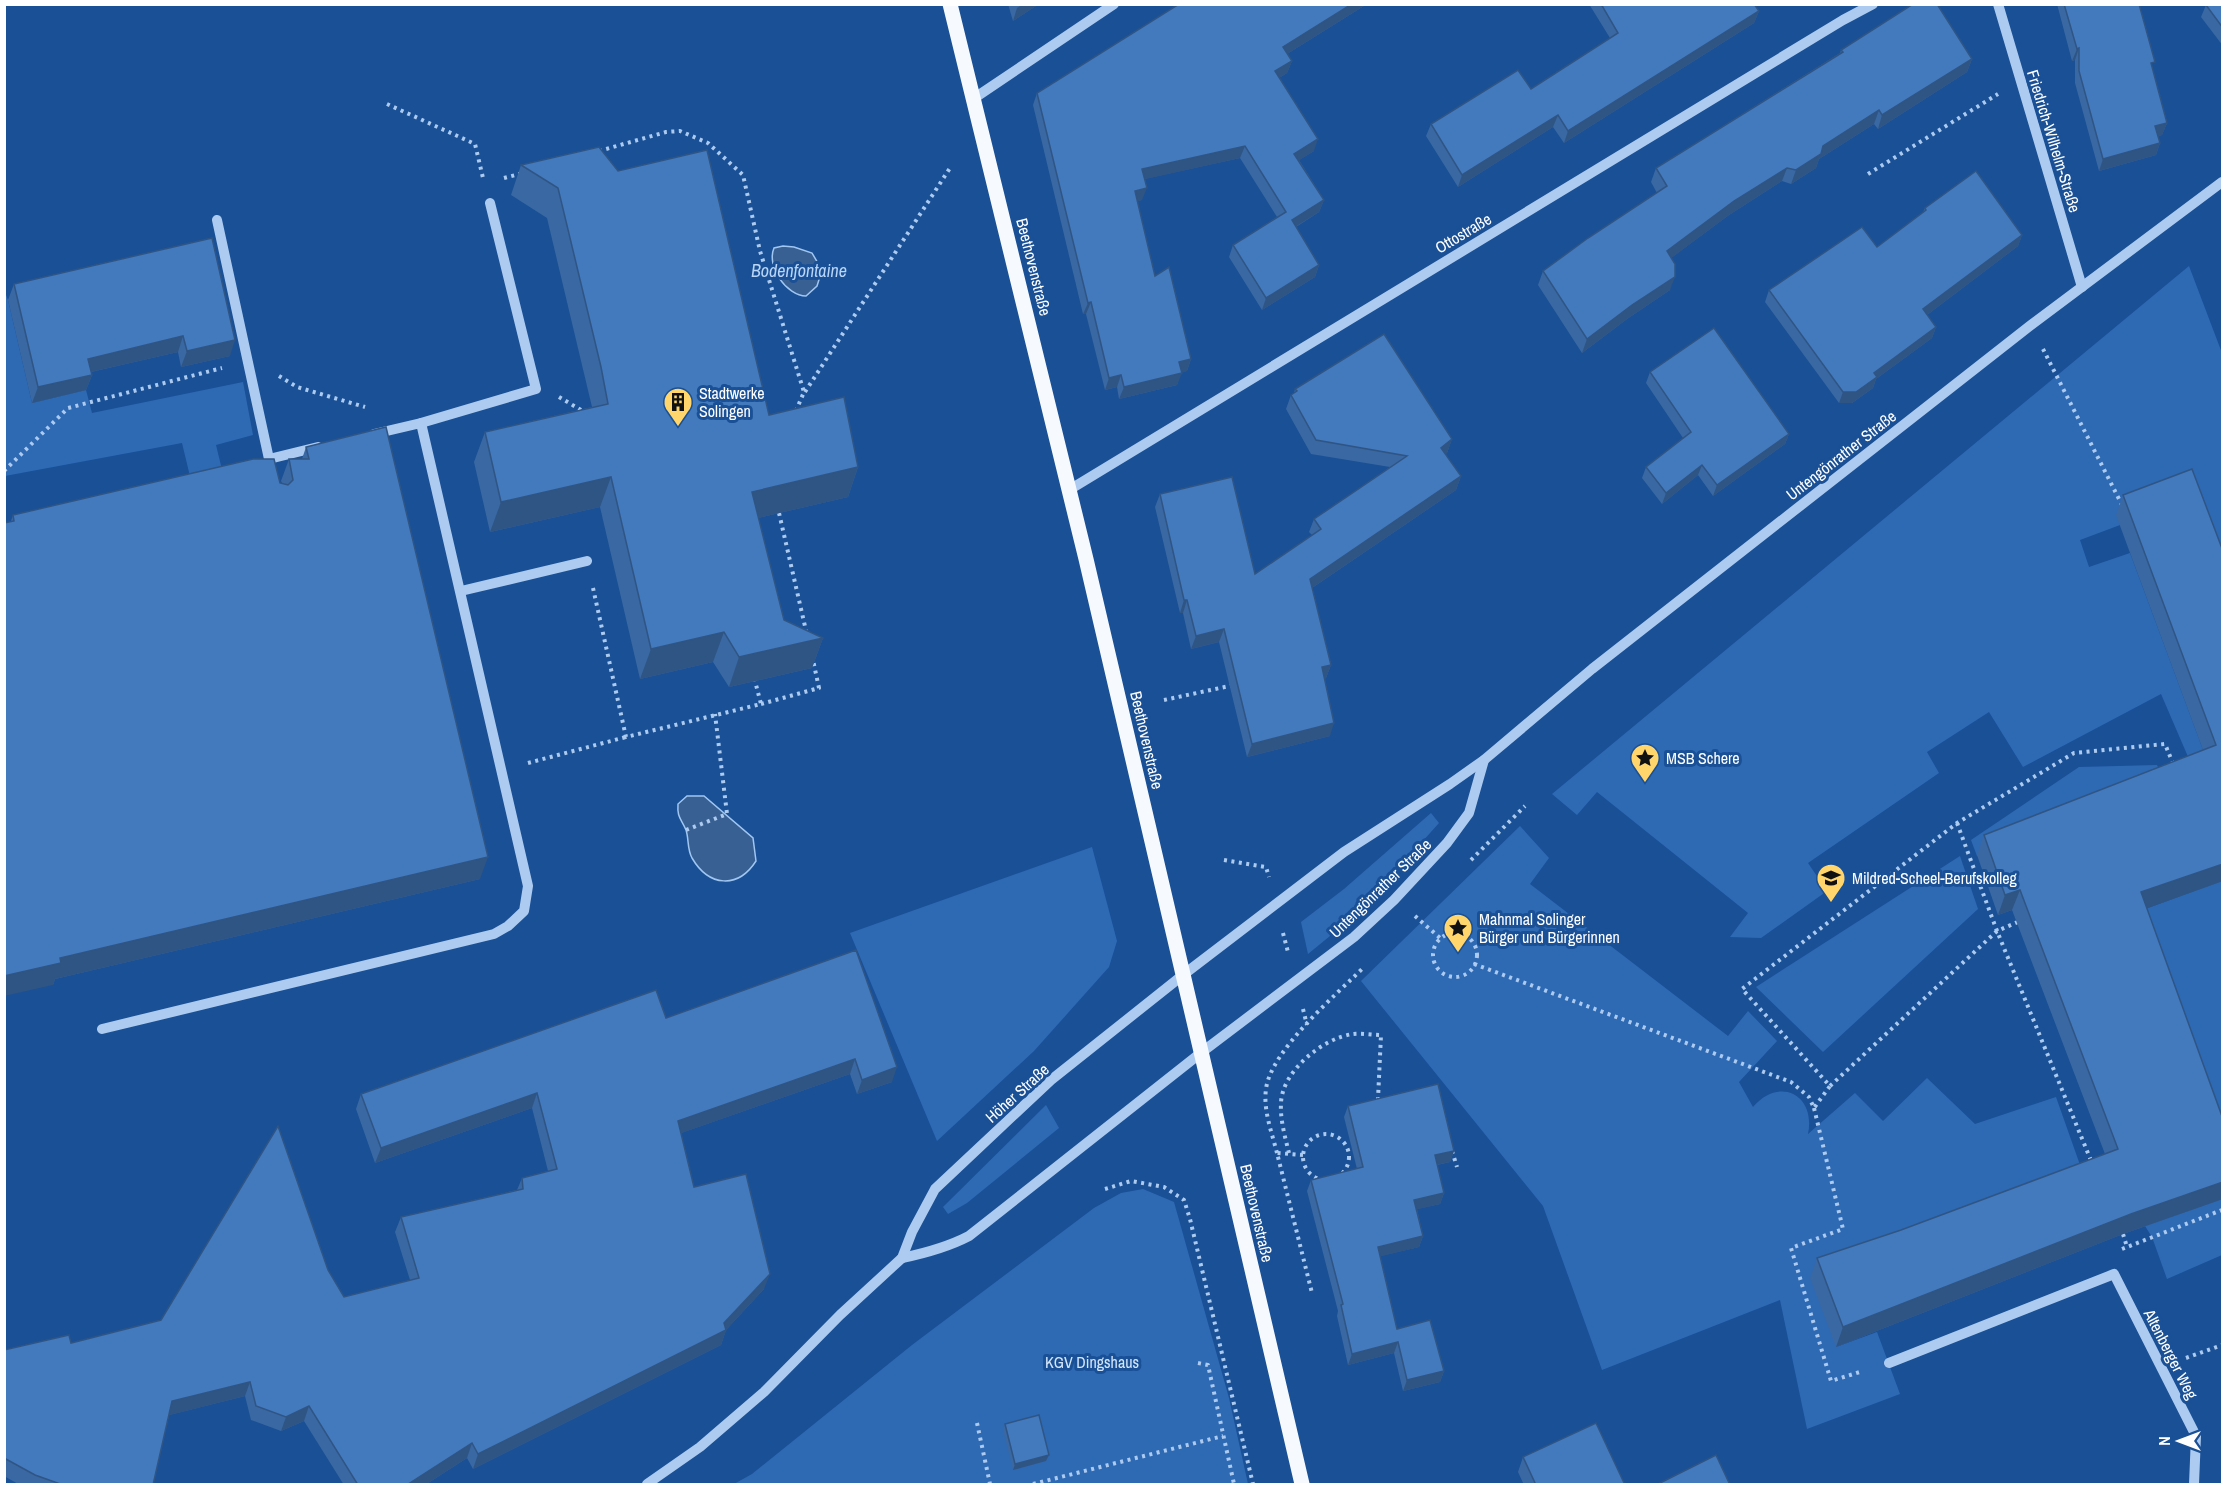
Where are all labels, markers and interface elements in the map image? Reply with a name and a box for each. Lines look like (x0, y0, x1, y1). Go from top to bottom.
street label: Friedrich-Wilhelm-Straße (2022, 67, 2086, 215)
street label: Ottostraße (1431, 208, 1495, 258)
street label: Beethovenstraße (1011, 216, 1057, 318)
water label: Bodenfontaine (751, 258, 847, 283)
place label: Stadtwerke Solingen (699, 382, 765, 422)
building icon: Stadtwerke Solingen (662, 386, 694, 428)
street label: Untengönrather Straße (1781, 405, 1901, 505)
street label: Beethovenstraße (1125, 689, 1169, 791)
place icon: MSB Schere (1629, 742, 1661, 784)
place label: MSB Schere (1666, 747, 1740, 769)
street label: Untengönrather Straße (1324, 833, 1436, 943)
school or university icon: Mildred-Scheel-Berufskolleg (1815, 862, 1847, 904)
place label: Mildred-Scheel-Berufskolleg (1852, 867, 2017, 889)
place label: Mahnmal Solinger Bürger und Bürgerinnen (1479, 908, 1620, 948)
place icon: Mahnmal Solinger Bürger und Bürgerinnen (1442, 912, 1474, 954)
street label: Höher Straße (980, 1058, 1054, 1128)
street label: Beethovenstraße (1235, 1162, 1279, 1264)
street label: Altenberger Weg (2138, 1304, 2203, 1403)
park label: KGV Dingshaus (1045, 1351, 1139, 1373)
north arrow (2149, 1411, 2209, 1471)
text: N (2153, 1436, 2175, 1446)

